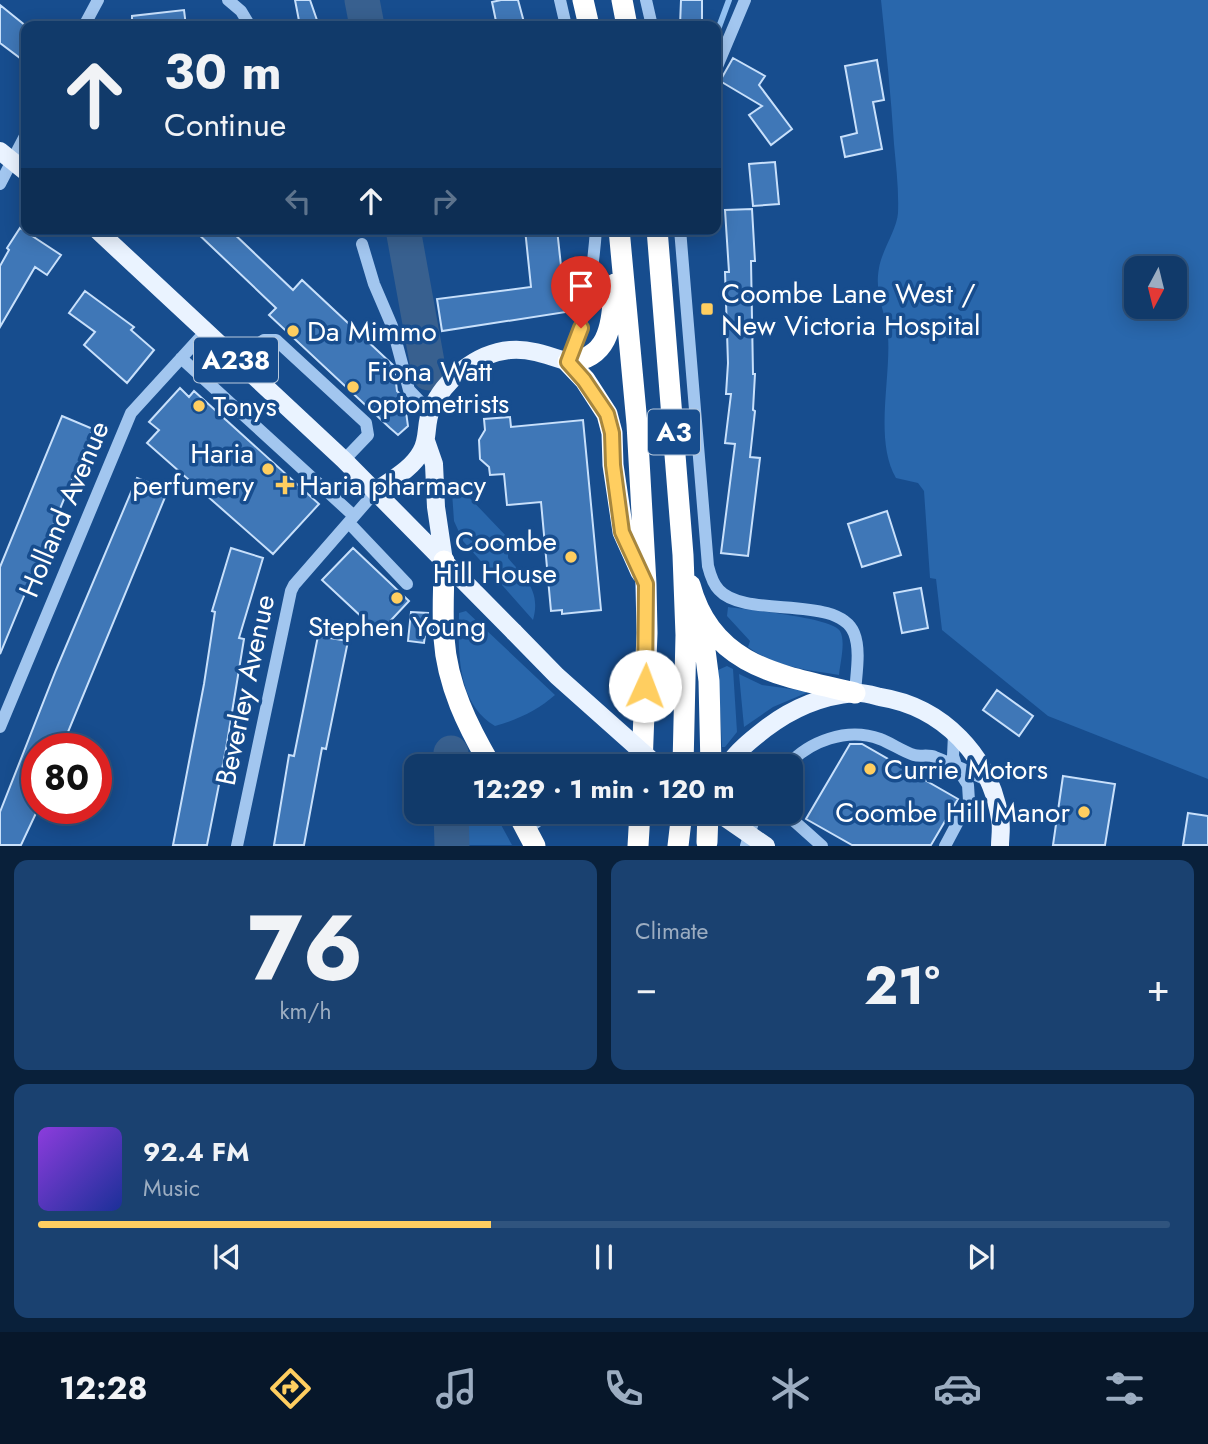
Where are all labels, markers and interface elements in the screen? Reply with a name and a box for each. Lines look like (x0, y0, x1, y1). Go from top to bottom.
text: 30 m (164, 37, 282, 107)
icon: ahead (49, 49, 140, 140)
text: Continue (164, 102, 286, 148)
icon: left (279, 182, 317, 220)
icon: ahead (352, 182, 390, 220)
icon: right (425, 182, 463, 220)
pin (551, 256, 611, 328)
north arrow (1124, 256, 1186, 318)
map controls (1124, 256, 1187, 319)
icon: arrive (562, 267, 600, 305)
place label: Coombe Lane West / New Victoria Hospital (721, 273, 981, 346)
marker: Coombe Lane West / New Victoria Hospital (699, 301, 715, 317)
place label: Da Mimmo (307, 311, 437, 352)
marker: Da Mimmo (285, 323, 301, 339)
road number: A238 (194, 338, 278, 382)
place label: Fiona Watt optometrists (367, 351, 509, 424)
marker: Fiona Watt optometrists (345, 379, 361, 395)
place label: Tonys (213, 386, 277, 427)
marker: Tonys (191, 398, 207, 414)
road number: A3 (648, 410, 700, 454)
street label: Holland Avenue (8, 414, 120, 604)
place label: Haria perfumery (132, 433, 255, 506)
marker: Haria perfumery (260, 461, 276, 477)
place label: Haria pharmacy (299, 465, 487, 506)
marker: Haria pharmacy (277, 477, 293, 493)
place label: Coombe Hill House (433, 521, 557, 594)
marker: Coombe Hill House (563, 549, 579, 565)
marker: Stephen Young (389, 590, 405, 606)
street label: Beverley Avenue (205, 591, 285, 789)
place label: Stephen Young (308, 606, 486, 647)
position arrow (608, 649, 682, 723)
speed limit sign: 80 (21, 733, 112, 824)
place label: Currie Motors (884, 749, 1048, 790)
marker: Currie Motors (862, 761, 878, 777)
text: 12:29 · 1 min · 120 m (472, 770, 735, 808)
place label: Coombe Hill Manor (835, 792, 1070, 833)
marker: Coombe Hill Manor (1076, 804, 1092, 820)
text: 76 (248, 883, 363, 1014)
text: Climate (635, 914, 708, 948)
text: 21° (864, 948, 940, 1024)
text: − (635, 960, 657, 1015)
text: + (1147, 960, 1170, 1015)
text: km/h (280, 994, 331, 1028)
text: 92.4 FM (143, 1133, 249, 1171)
text: Music (143, 1171, 200, 1205)
icon: previous (208, 1238, 246, 1276)
icon: pause (585, 1238, 623, 1276)
icon: next (962, 1238, 1000, 1276)
icon: directions (266, 1364, 315, 1413)
icon: music (432, 1364, 481, 1413)
icon: phone (599, 1364, 648, 1413)
icon: climate (766, 1364, 815, 1413)
icon: car (933, 1364, 982, 1413)
icon: filters (1100, 1364, 1149, 1413)
text: 12:28 (59, 1365, 148, 1411)

